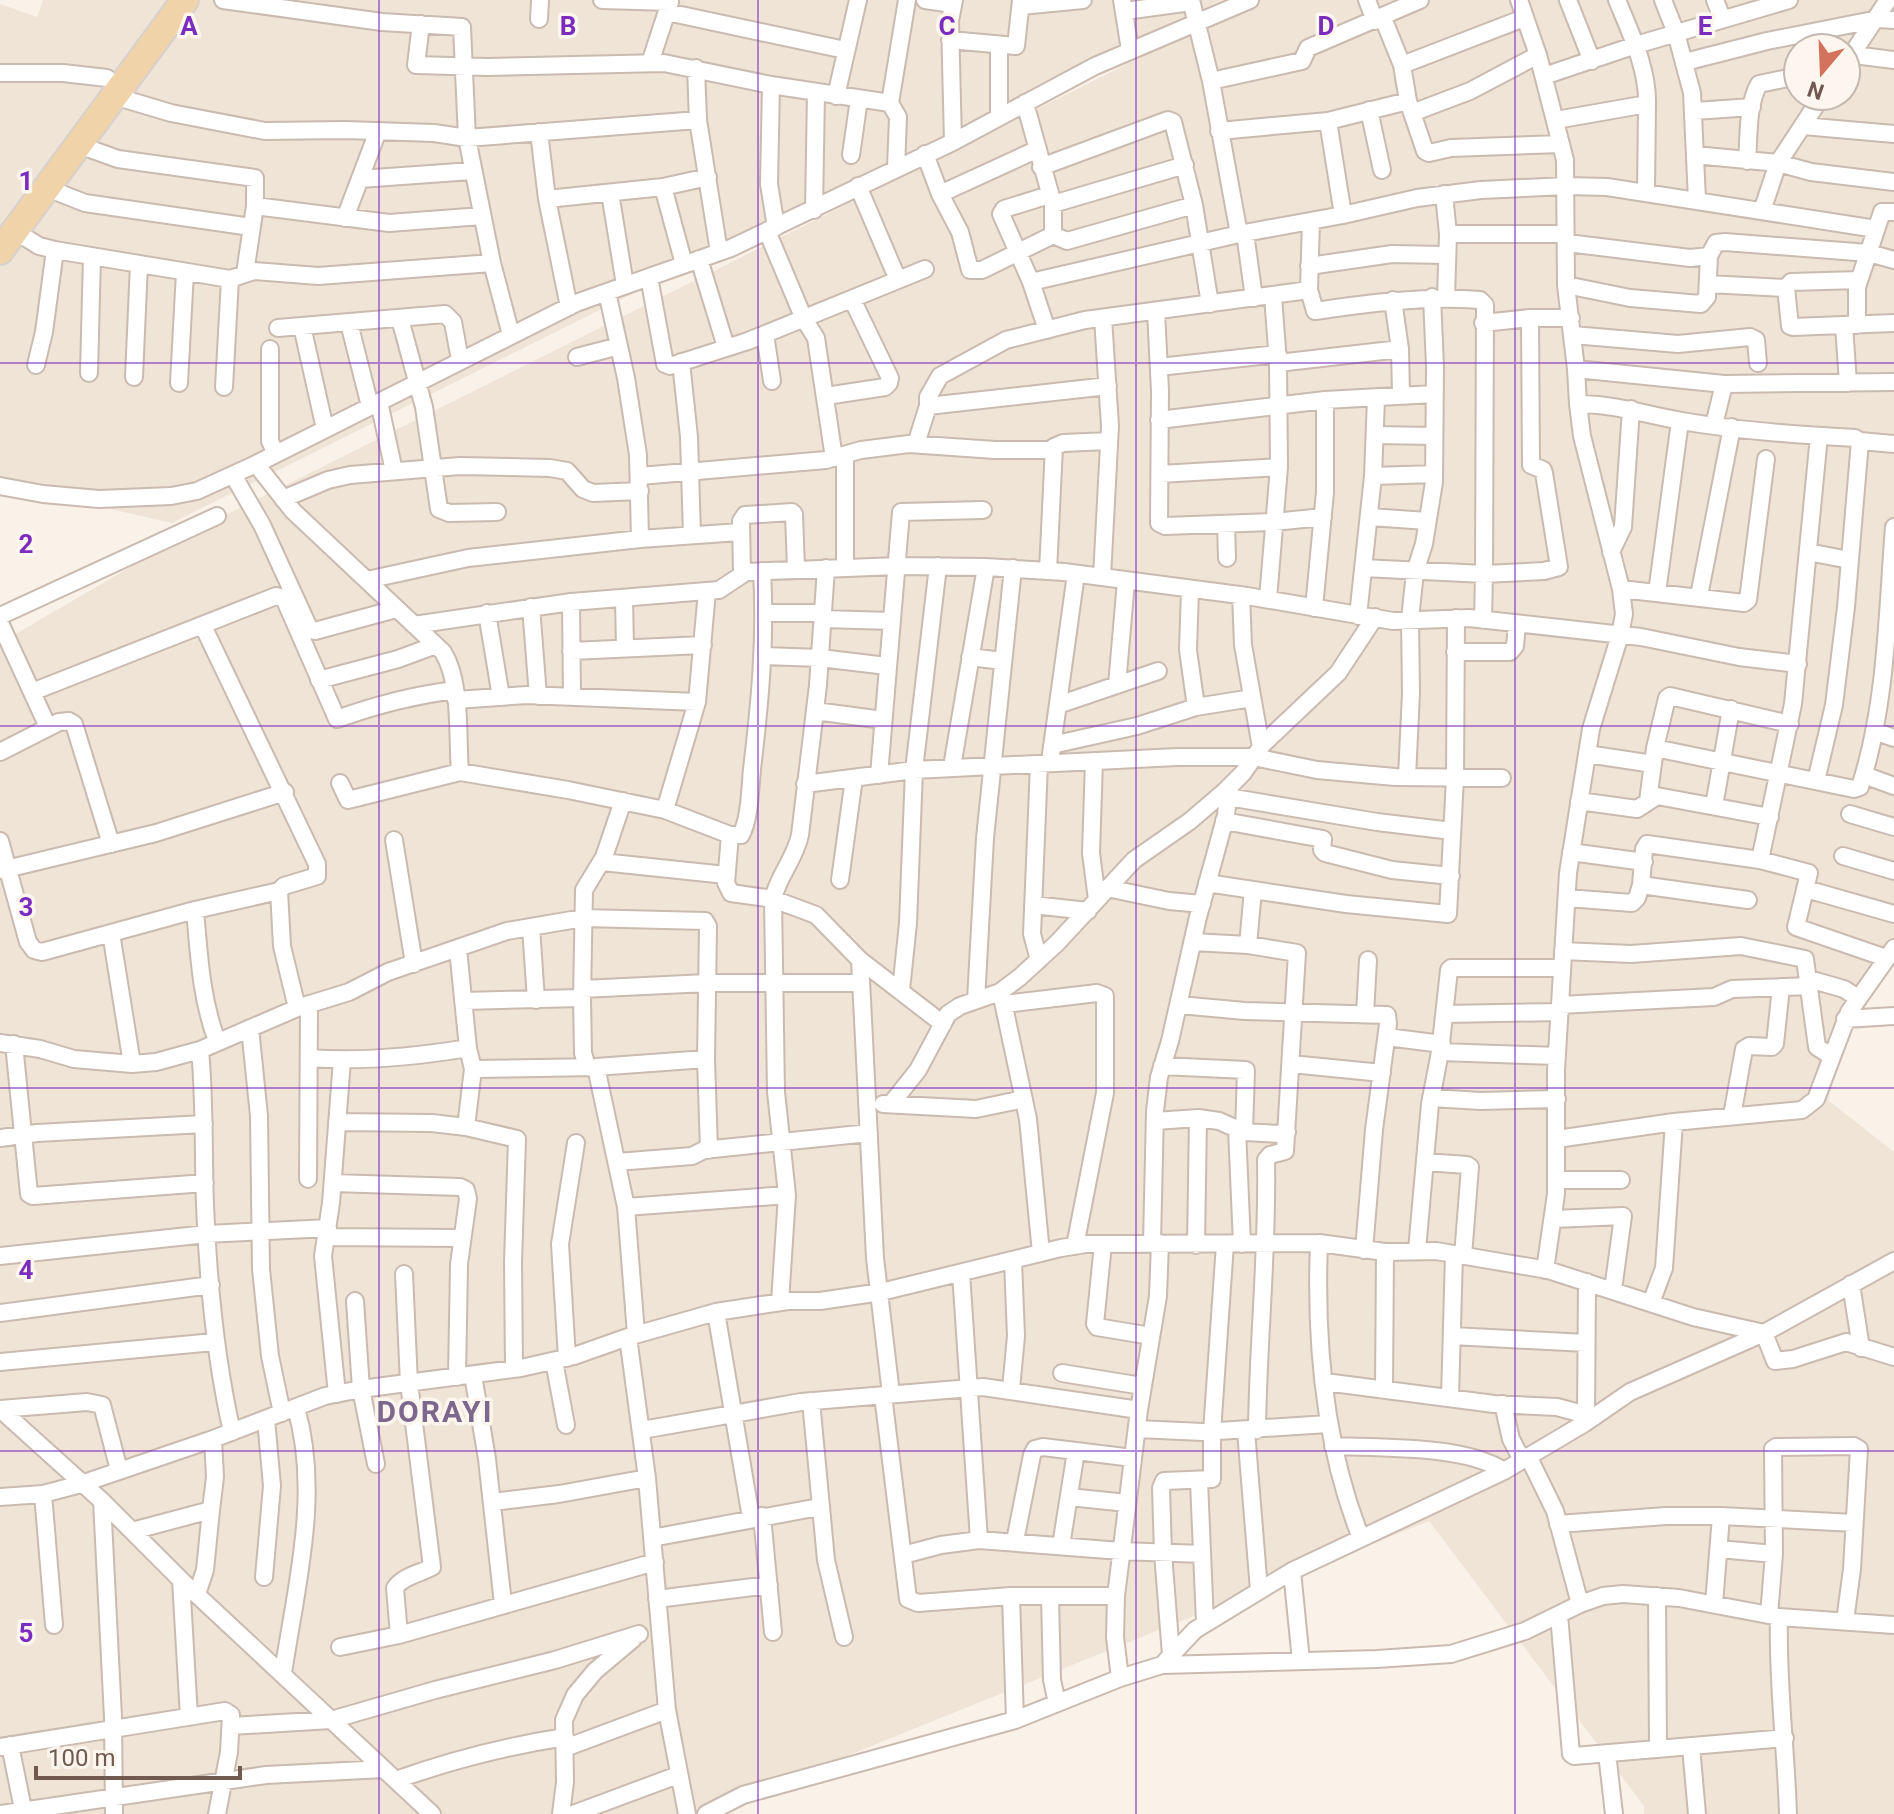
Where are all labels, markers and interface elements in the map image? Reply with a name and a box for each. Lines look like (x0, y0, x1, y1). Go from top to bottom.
text: A (180, 11, 198, 41)
text: B (560, 11, 576, 41)
text: C (938, 11, 956, 41)
text: D (1318, 11, 1334, 41)
text: E (1698, 11, 1713, 41)
north arrow (1782, 32, 1862, 112)
text: N (1804, 76, 1827, 105)
text: 1 (19, 166, 33, 196)
text: 2 (19, 529, 33, 559)
text: 3 (19, 892, 33, 922)
text: 4 (19, 1255, 34, 1285)
district label: DORAYI (377, 1394, 493, 1429)
text: 5 (19, 1618, 33, 1648)
scale bar (36, 1730, 240, 1780)
text: 100 m (48, 1744, 115, 1772)

